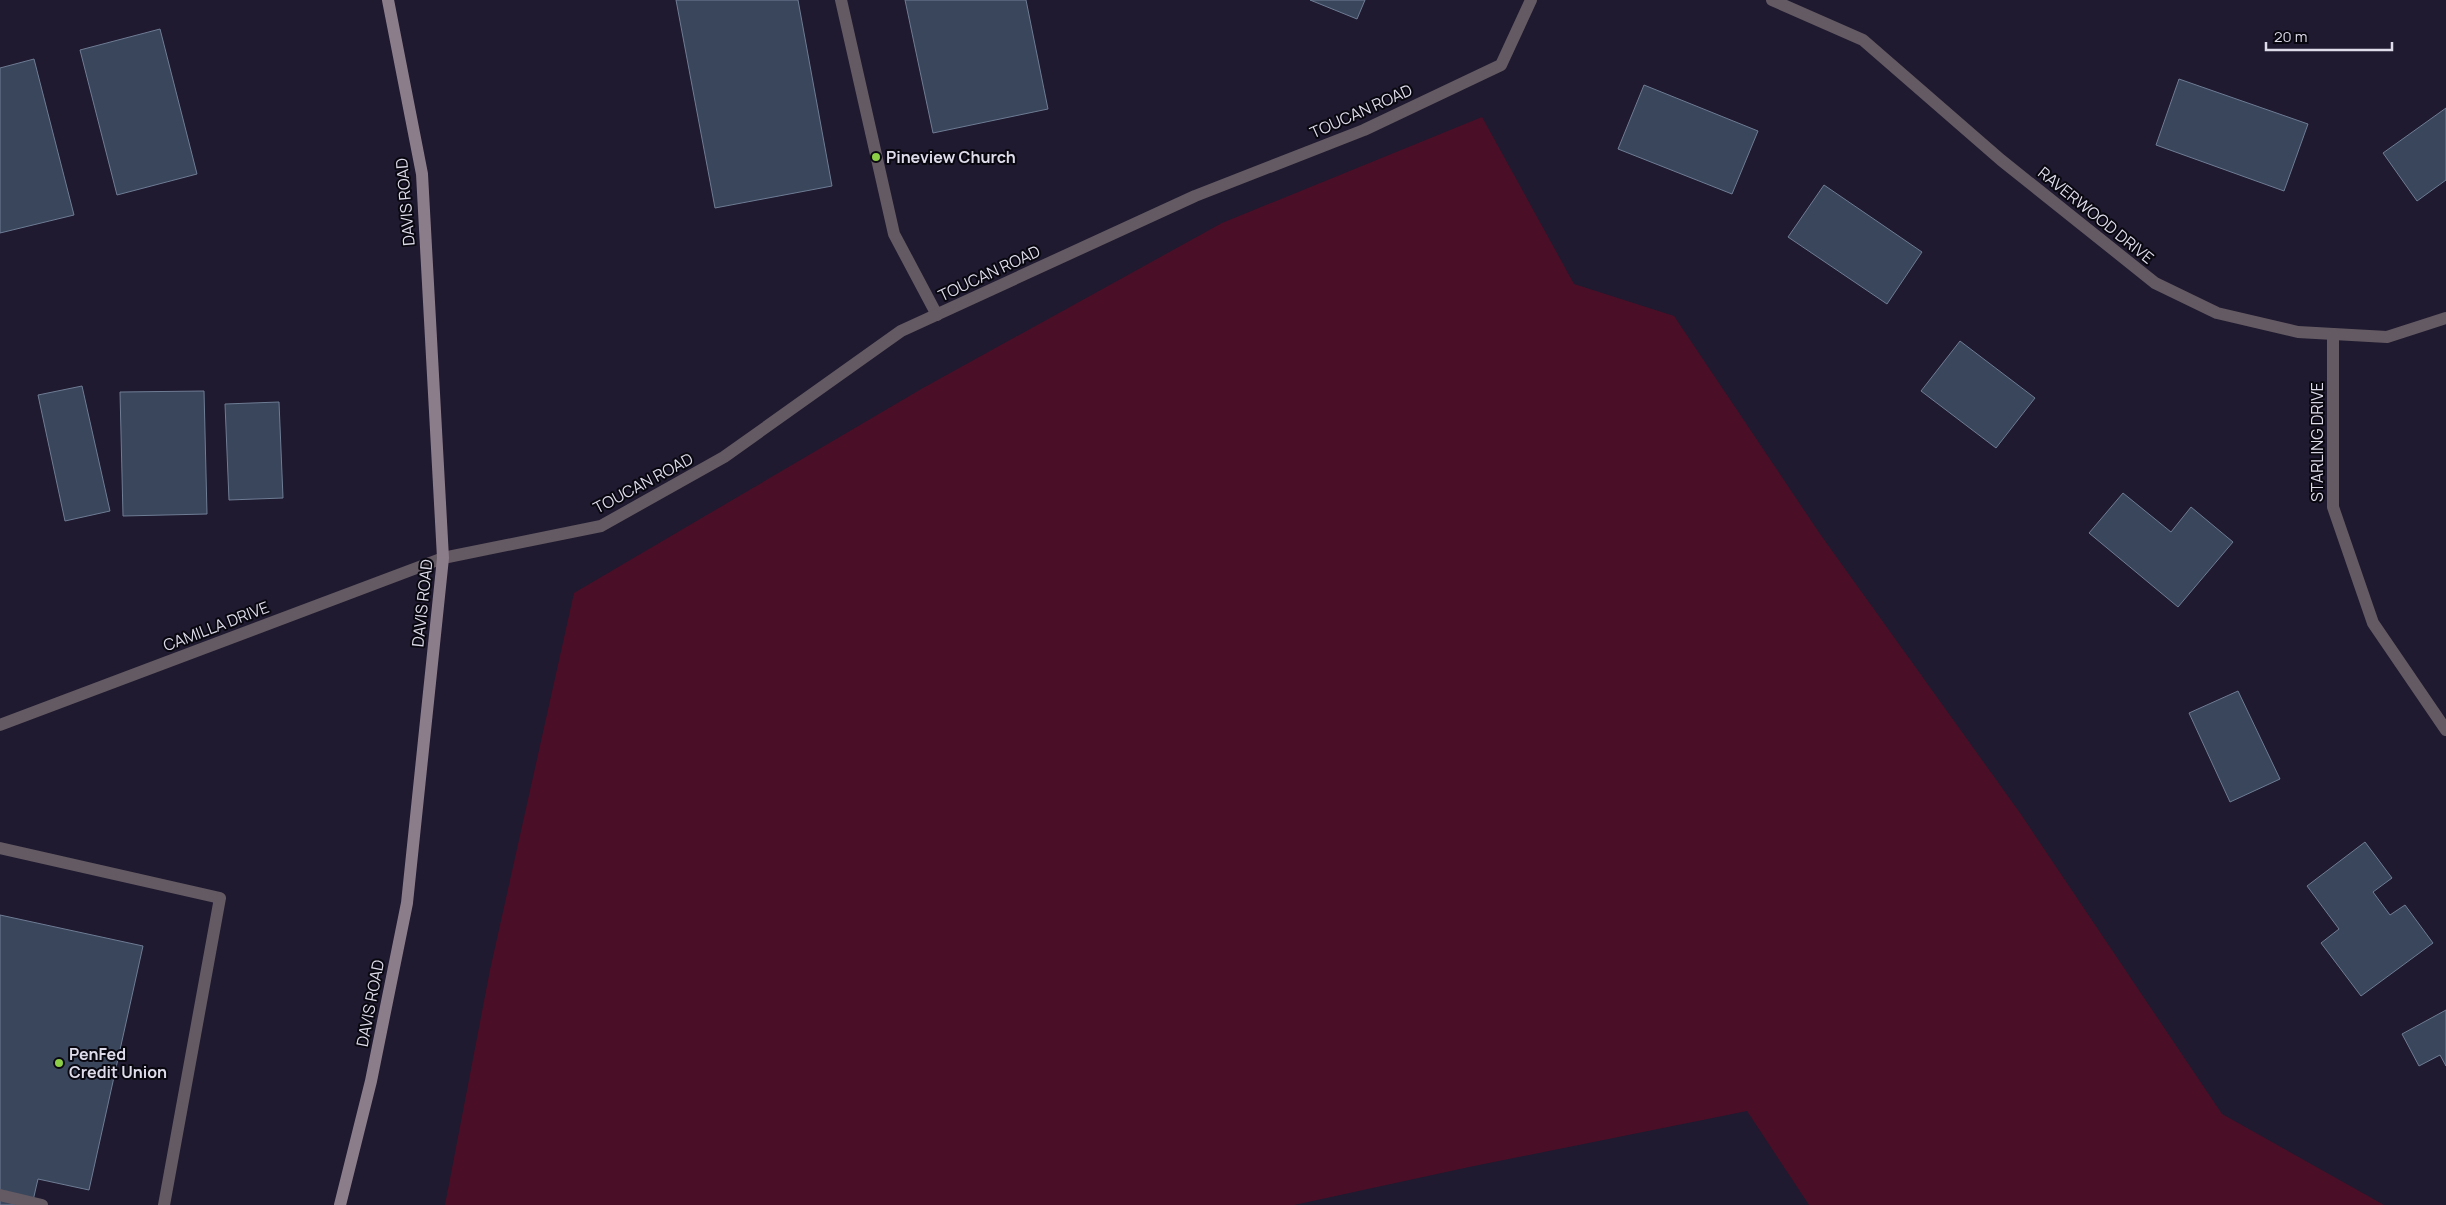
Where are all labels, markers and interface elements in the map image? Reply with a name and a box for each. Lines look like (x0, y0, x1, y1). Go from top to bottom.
scale bar (2266, 20, 2392, 52)
text: 20 m (2274, 26, 2307, 47)
street label: TOUCAN ROAD (1306, 78, 1416, 143)
place label: Pineview Church (886, 146, 1016, 168)
marker: Pineview Church (870, 151, 882, 163)
street label: DAVIS ROAD (390, 157, 420, 247)
street label: RAVERWOOD DRIVE (2033, 161, 2159, 269)
street label: TOUCAN ROAD (935, 240, 1044, 306)
street label: STARLING DRIVE (2306, 382, 2328, 502)
street label: TOUCAN ROAD (589, 447, 697, 519)
street label: DAVIS ROAD (406, 558, 438, 648)
street label: CAMILLA DRIVE (160, 596, 272, 656)
street label: DAVIS ROAD (351, 957, 389, 1048)
place label: PenFed Credit Union (69, 1043, 167, 1083)
marker: PenFed Credit Union (53, 1057, 65, 1069)

